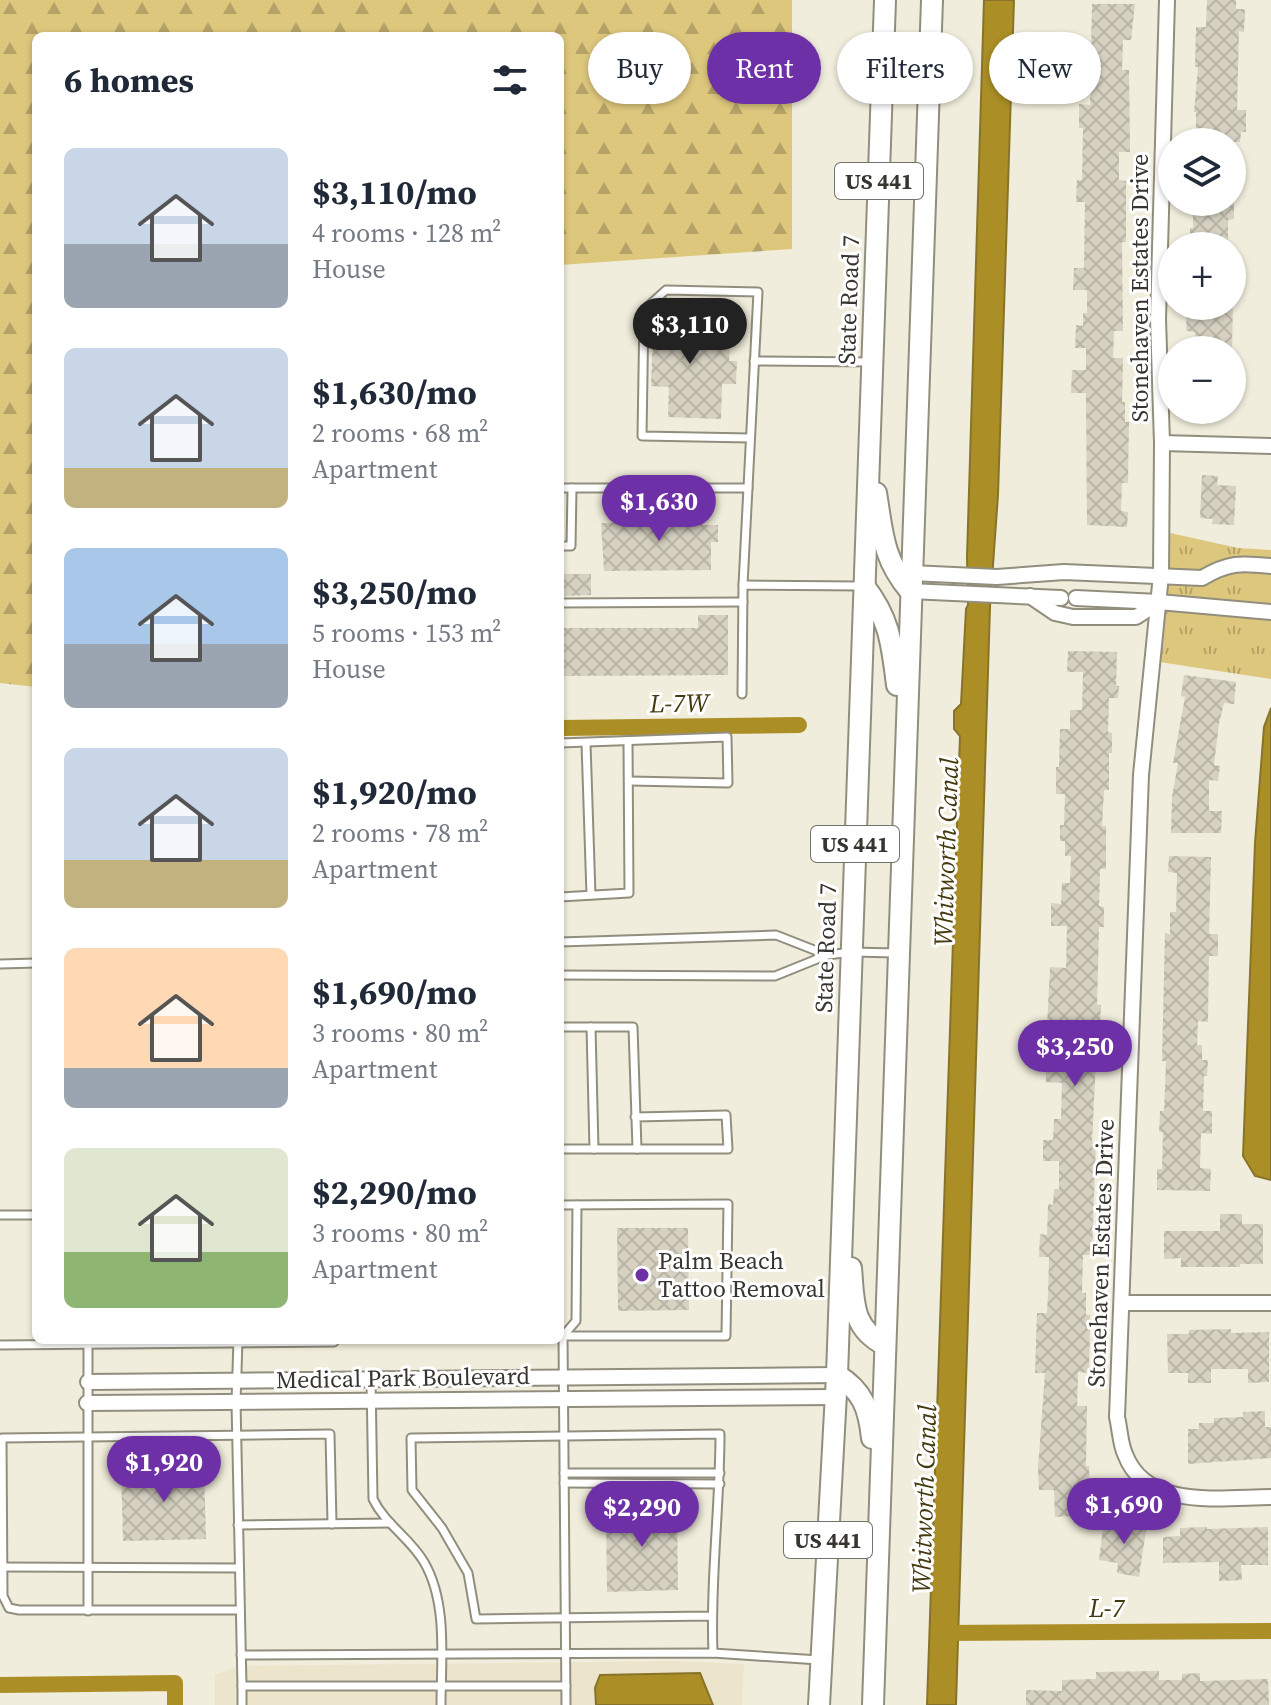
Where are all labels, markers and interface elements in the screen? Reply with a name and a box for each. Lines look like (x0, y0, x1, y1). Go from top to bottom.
chip: Buy (588, 32, 691, 104)
chip: Rent (707, 32, 821, 104)
chip: Filters (837, 32, 973, 104)
chip: New (989, 32, 1101, 104)
text: 6 homes (64, 57, 194, 103)
icon: filters (488, 58, 532, 102)
map controls (1158, 128, 1246, 424)
button: layers (1158, 128, 1246, 216)
street label: Stonehaven Estates Drive (1123, 154, 1156, 422)
road number: US 441 (835, 163, 923, 199)
text: $3,110/mo (312, 169, 477, 215)
icon: home (128, 180, 224, 276)
text: 4 rooms · 128 m² (312, 215, 501, 251)
button: + (1158, 232, 1246, 320)
street label: State Road 7 (830, 235, 867, 365)
text: House (312, 251, 386, 287)
pin: $3,110 (625, 298, 755, 366)
text: $3,110 (651, 306, 729, 342)
button: − (1158, 336, 1246, 424)
text: $1,630/mo (312, 369, 477, 415)
icon: home (128, 380, 224, 476)
text: 2 rooms · 68 m² (312, 415, 488, 451)
text: Apartment (312, 451, 437, 487)
pin: $1,630 (594, 475, 724, 543)
text: $1,630 (620, 483, 698, 519)
text: $3,250/mo (312, 569, 477, 615)
icon: home (128, 580, 224, 676)
text: 5 rooms · 153 m² (312, 615, 501, 651)
text: House (312, 651, 386, 687)
water label: L-7W (648, 684, 712, 722)
water label: Whitworth Canal (925, 756, 967, 947)
text: $1,920/mo (312, 769, 477, 815)
icon: home (128, 780, 224, 876)
text: 2 rooms · 78 m² (312, 815, 488, 851)
road number: US 441 (811, 826, 899, 862)
text: Apartment (312, 851, 437, 887)
street label: State Road 7 (807, 883, 844, 1013)
text: $1,690/mo (312, 969, 477, 1015)
icon: home (128, 980, 224, 1076)
text: 3 rooms · 80 m² (312, 1015, 488, 1051)
pin: $3,250 (1010, 1020, 1140, 1088)
text: $3,250 (1036, 1028, 1114, 1064)
text: Apartment (312, 1051, 437, 1087)
street label: Stonehaven Estates Drive (1079, 1118, 1122, 1388)
text: $2,290/mo (312, 1169, 477, 1215)
icon: home (128, 1180, 224, 1276)
text: 3 rooms · 80 m² (312, 1215, 488, 1251)
place label: Palm Beach Tattoo Removal (658, 1244, 825, 1305)
text: Apartment (312, 1251, 437, 1287)
marker: Palm Beach Tattoo Removal (633, 1266, 651, 1284)
street label: Medical Park Boulevard (276, 1359, 531, 1396)
water label: Whitworth Canal (903, 1403, 945, 1594)
pin: $1,920 (99, 1436, 229, 1504)
text: $1,920 (125, 1444, 203, 1480)
pin: $1,690 (1059, 1478, 1189, 1546)
pin: $2,290 (577, 1481, 707, 1549)
text: $1,690 (1085, 1486, 1163, 1522)
text: $2,290 (603, 1489, 681, 1525)
road number: US 441 (784, 1522, 872, 1558)
water label: L-7 (1088, 1590, 1126, 1626)

